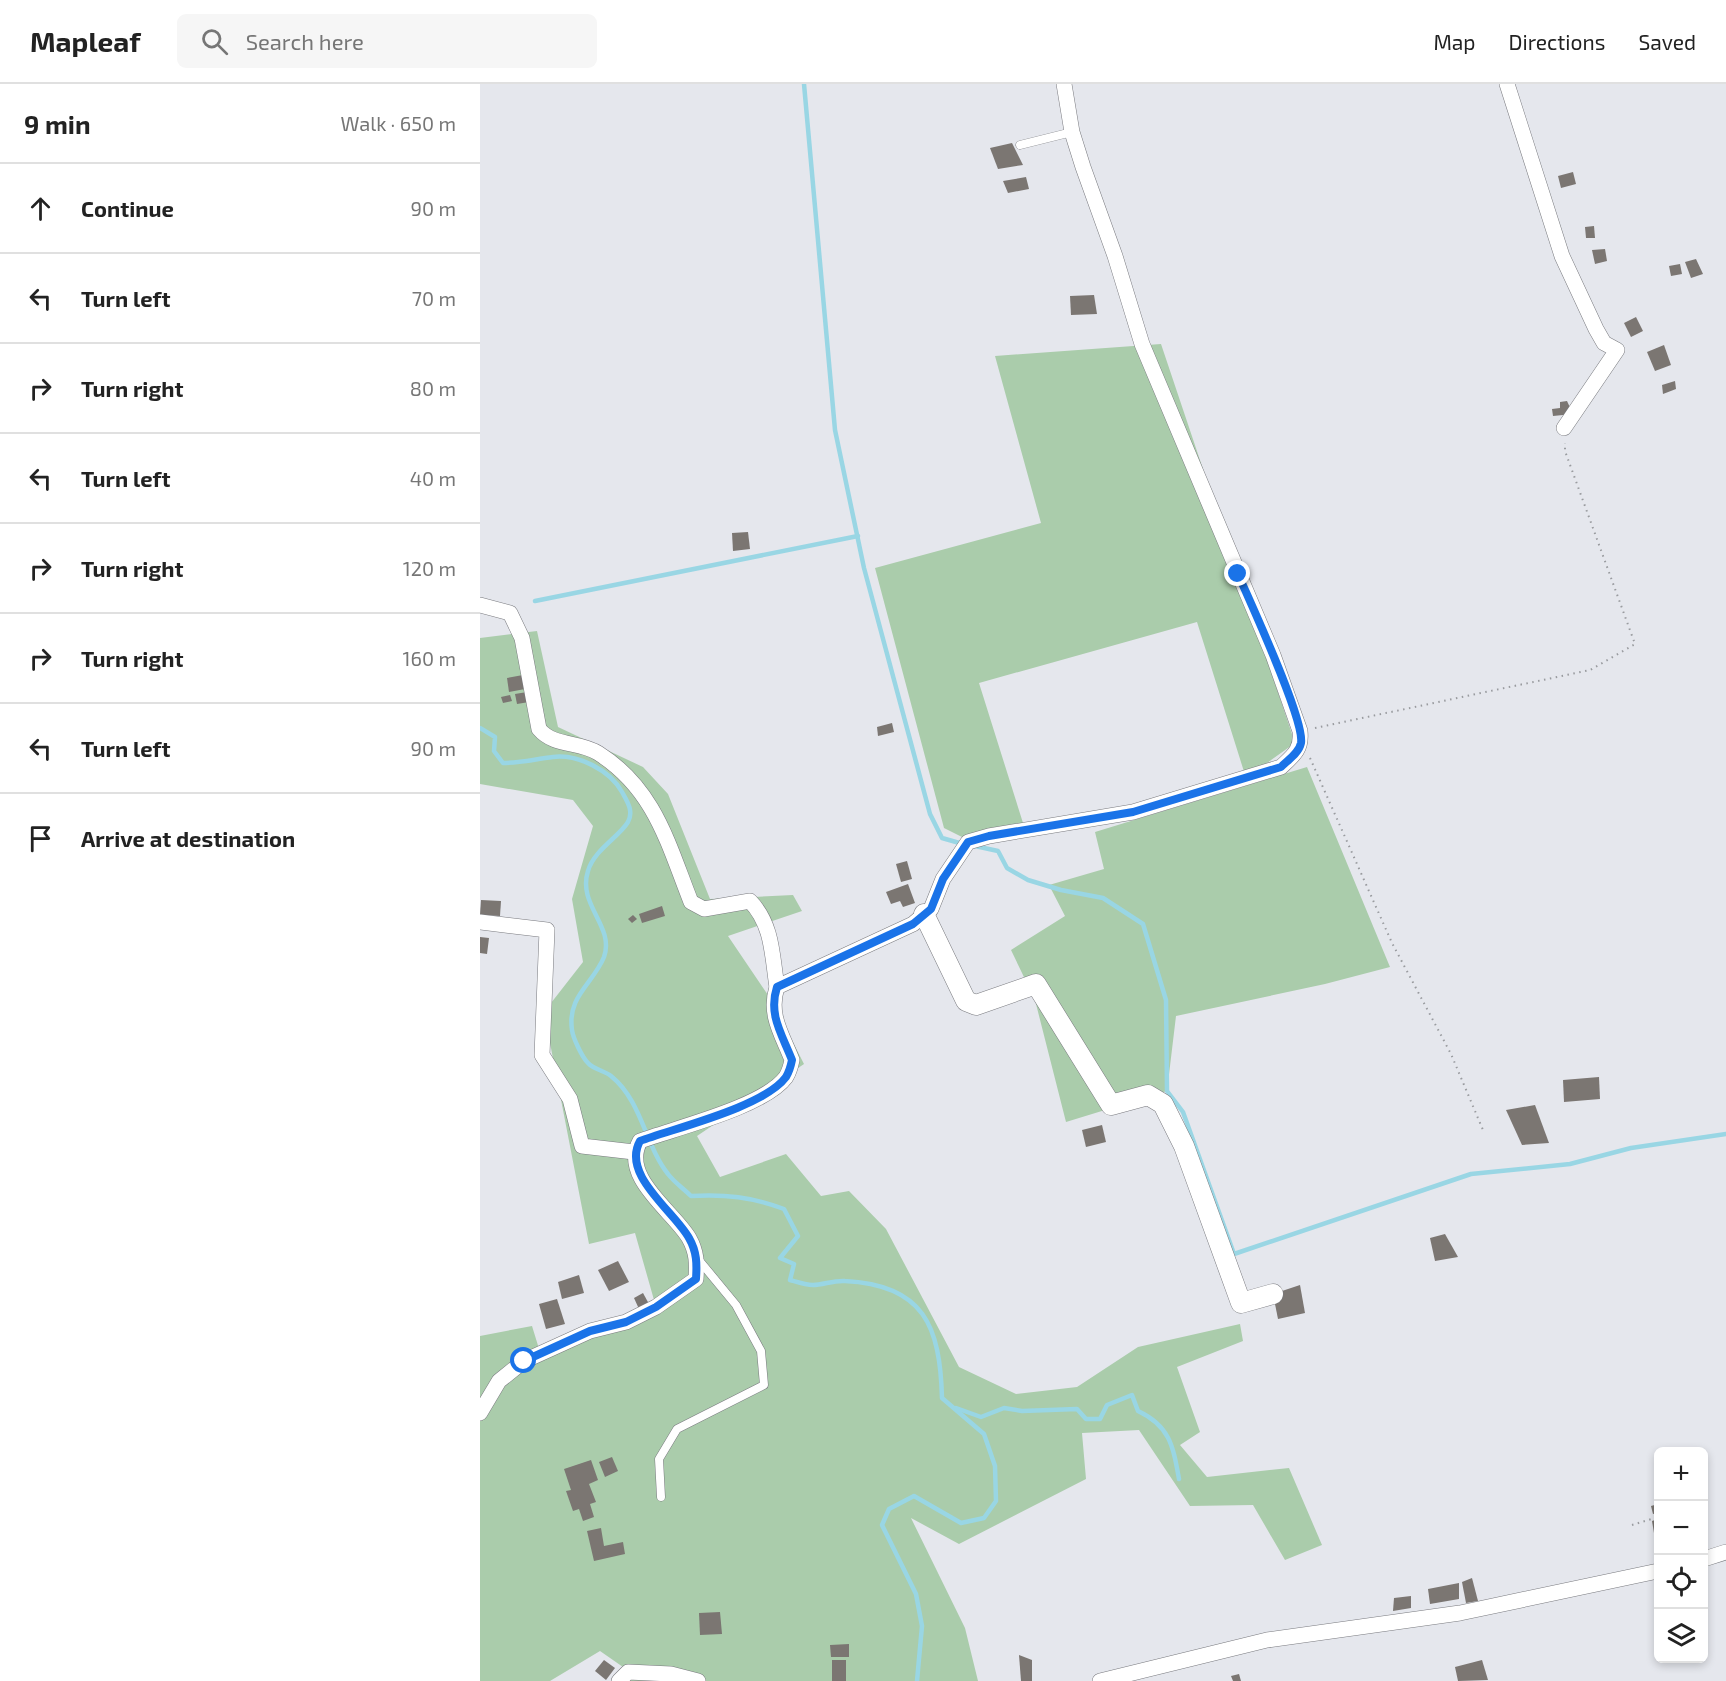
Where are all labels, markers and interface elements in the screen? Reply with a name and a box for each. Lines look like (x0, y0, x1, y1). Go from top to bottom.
search box (177, 14, 597, 68)
text: Mapleaf (30, 24, 141, 58)
icon: search (198, 25, 231, 58)
text: Search here (246, 28, 364, 54)
text: Map (1433, 29, 1476, 54)
text: Directions (1509, 29, 1605, 54)
text: Saved (1638, 29, 1696, 54)
text: 9 min (24, 108, 91, 139)
text: Walk · 650 m (341, 111, 456, 135)
icon: ahead (24, 192, 57, 225)
text: Continue (81, 195, 174, 221)
text: 90 m (411, 196, 456, 220)
icon: left (24, 282, 57, 315)
text: Turn left (81, 285, 170, 311)
text: 70 m (412, 286, 456, 310)
icon: right (24, 372, 57, 405)
text: Turn right (81, 375, 183, 401)
text: 80 m (410, 376, 456, 400)
icon: left (24, 462, 57, 495)
text: Turn left (81, 465, 170, 491)
text: 40 m (410, 466, 456, 490)
icon: right (24, 552, 57, 585)
text: Turn right (81, 555, 183, 581)
text: 120 m (403, 556, 456, 580)
route end (1224, 560, 1250, 586)
icon: right (24, 642, 57, 675)
text: Turn right (81, 645, 183, 671)
text: 160 m (403, 646, 456, 670)
icon: left (24, 732, 57, 765)
text: Turn left (81, 735, 170, 761)
text: 90 m (411, 736, 456, 760)
icon: arrive (24, 822, 57, 855)
text: Arrive at destination (81, 825, 295, 851)
route start (510, 1347, 536, 1373)
map controls (1654, 1447, 1708, 1663)
button: + (1654, 1447, 1708, 1501)
button: − (1654, 1501, 1708, 1555)
button: locate (1654, 1555, 1708, 1609)
button: layers (1654, 1609, 1708, 1663)

